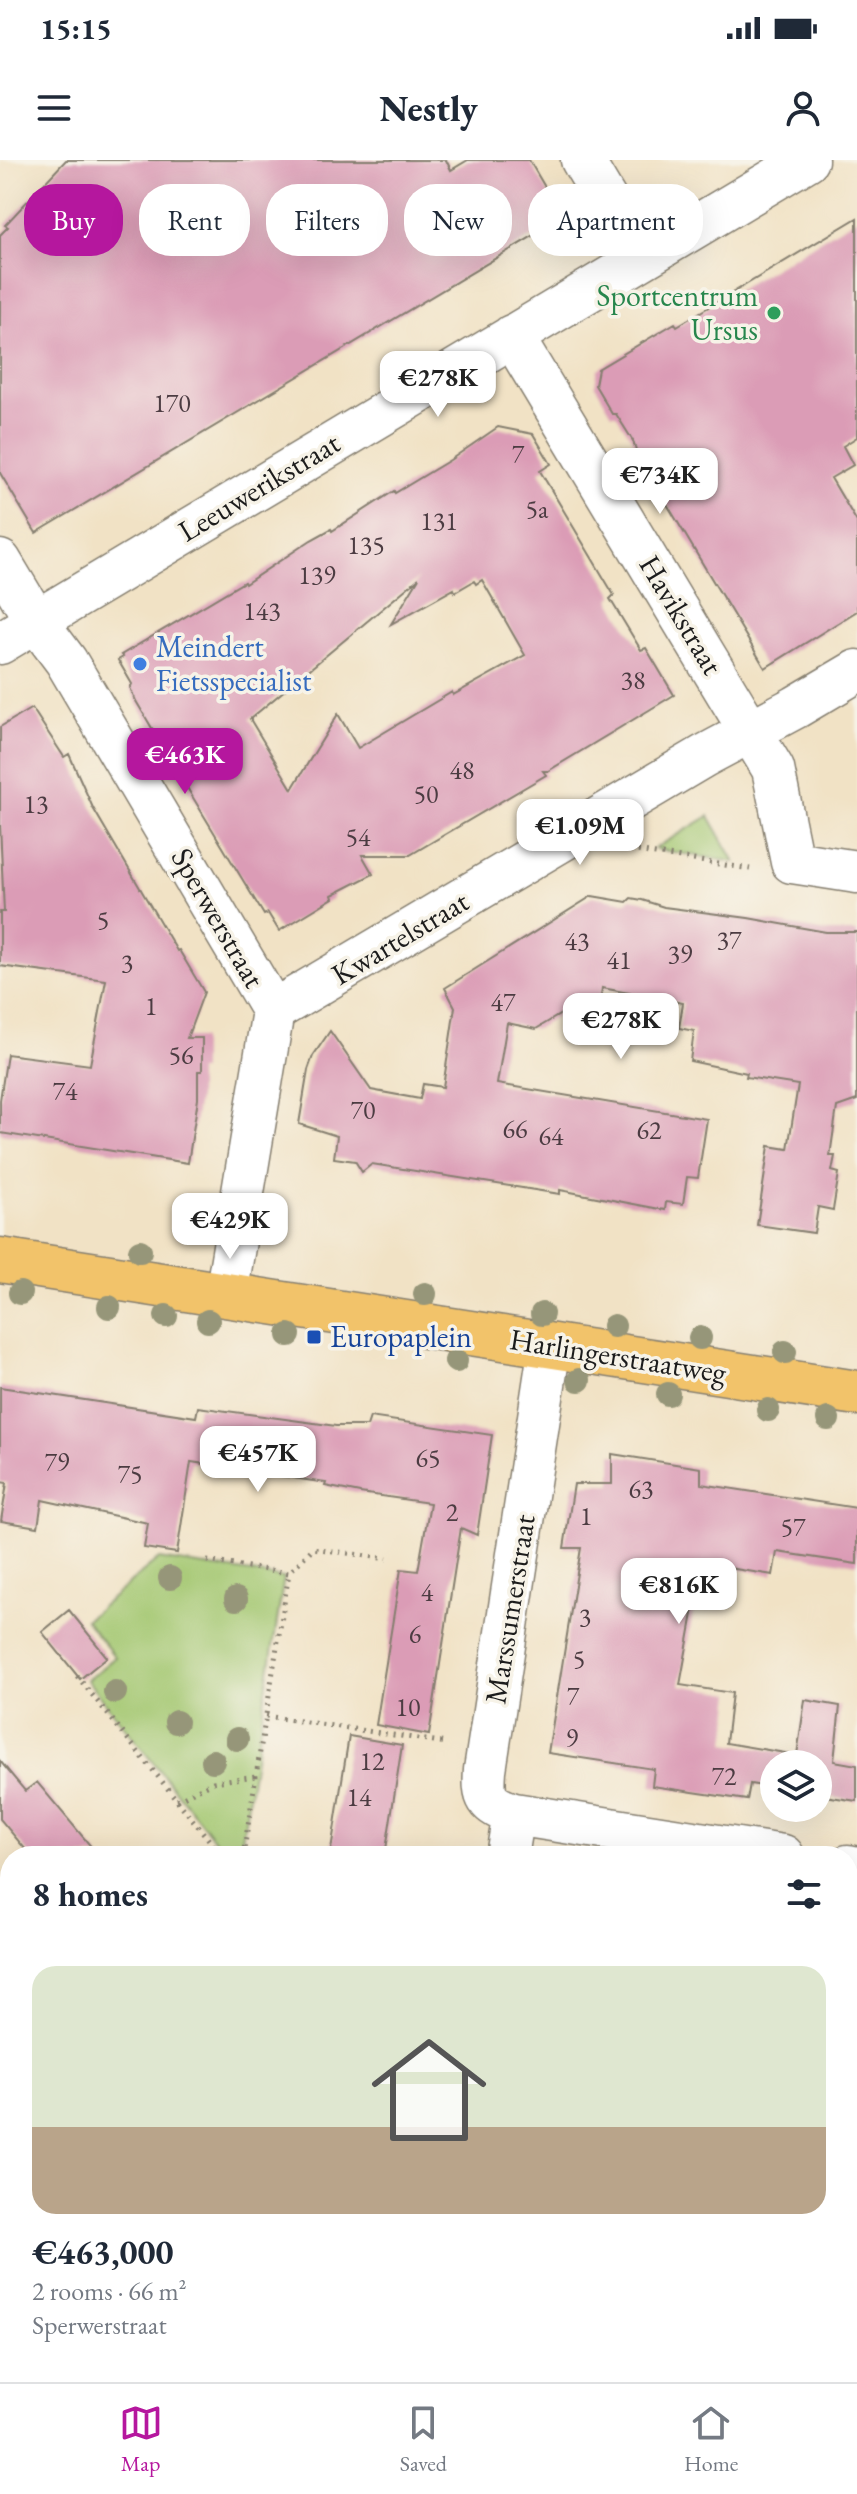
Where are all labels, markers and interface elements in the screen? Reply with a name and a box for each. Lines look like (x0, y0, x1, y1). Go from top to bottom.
text: 15:15 (40, 9, 112, 48)
text: Nestly (379, 85, 478, 132)
icon: menu (32, 86, 76, 130)
icon: person (781, 86, 825, 130)
chip: Buy (24, 184, 123, 256)
chip: Rent (139, 184, 250, 256)
chip: Filters (266, 184, 388, 256)
chip: New (404, 184, 512, 256)
chip: Apartment (528, 184, 703, 256)
place label: Sportcentrum Ursus (596, 276, 758, 349)
marker: Sportcentrum Ursus (765, 304, 783, 322)
pin: €278K (382, 351, 494, 419)
text: €278K (398, 360, 478, 394)
house number: 170 (153, 386, 191, 420)
street label: Leeuwerikstraat (171, 423, 347, 550)
house number: 7 (512, 437, 525, 471)
pin: €734K (604, 448, 716, 516)
text: €734K (620, 457, 700, 491)
house number: 5a (526, 492, 549, 526)
house number: 131 (420, 504, 458, 538)
house number: 135 (347, 528, 385, 562)
street label: Havikstraat (631, 548, 733, 682)
house number: 139 (298, 558, 336, 592)
house number: 143 (243, 594, 281, 628)
place label: Meindert Fietsspecialist (156, 627, 312, 700)
marker: Meindert Fietsspecialist (131, 655, 149, 673)
house number: 38 (621, 663, 645, 697)
pin: €463K (129, 728, 241, 796)
text: €463K (145, 737, 225, 771)
house number: 48 (450, 753, 474, 787)
house number: 50 (414, 777, 438, 811)
house number: 13 (24, 787, 48, 821)
pin: €1.09M (515, 799, 645, 867)
text: €1.09M (535, 808, 625, 842)
house number: 54 (346, 820, 371, 854)
street label: Sperwerstraat (163, 841, 274, 995)
street label: Kwartelstraat (324, 881, 476, 994)
house number: 5 (97, 903, 109, 937)
house number: 37 (717, 923, 742, 957)
house number: 43 (565, 924, 589, 958)
house number: 39 (668, 937, 693, 971)
house number: 41 (607, 943, 631, 977)
house number: 3 (121, 946, 133, 980)
house number: 47 (491, 985, 516, 1019)
house number: 1 (145, 989, 157, 1023)
pin: €278K (565, 993, 677, 1061)
text: €278K (581, 1002, 661, 1036)
house number: 56 (169, 1038, 193, 1072)
house number: 74 (53, 1074, 78, 1108)
house number: 70 (351, 1093, 375, 1127)
house number: 66 (503, 1112, 527, 1146)
house number: 62 (637, 1113, 662, 1147)
house number: 64 (539, 1119, 564, 1153)
pin: €429K (174, 1193, 286, 1261)
text: €429K (190, 1202, 270, 1236)
place label: Europaplein (330, 1317, 472, 1356)
street label: Harlingerstraatweg (507, 1319, 730, 1392)
marker: Europaplein (305, 1328, 323, 1346)
pin: €457K (202, 1426, 314, 1494)
text: €457K (218, 1435, 298, 1469)
house number: 65 (416, 1441, 440, 1475)
house number: 79 (45, 1445, 70, 1479)
house number: 75 (118, 1457, 142, 1491)
house number: 63 (629, 1472, 653, 1506)
house number: 2 (446, 1495, 459, 1529)
house number: 1 (580, 1499, 592, 1533)
house number: 57 (781, 1510, 806, 1544)
street label: Marssumerstraat (475, 1511, 544, 1706)
pin: €816K (623, 1558, 735, 1626)
text: €816K (639, 1567, 719, 1601)
house number: 4 (421, 1575, 434, 1609)
house number: 3 (579, 1600, 591, 1634)
house number: 6 (409, 1617, 421, 1651)
house number: 5 (573, 1642, 585, 1676)
house number: 7 (567, 1679, 580, 1713)
house number: 10 (396, 1690, 420, 1724)
house number: 9 (566, 1721, 579, 1755)
house number: 12 (360, 1744, 385, 1778)
map controls (760, 1750, 832, 1822)
button: layers (760, 1750, 832, 1822)
house number: 72 (712, 1759, 737, 1793)
house number: 14 (347, 1780, 372, 1814)
text: 8 homes (32, 1872, 148, 1916)
icon: filters (782, 1872, 826, 1916)
icon: home (357, 2018, 501, 2162)
text: €463,000 (32, 2230, 173, 2274)
text: 2 rooms · 66 m² (32, 2274, 187, 2308)
text: Sperwerstraat (32, 2308, 167, 2342)
tab: Map (119, 2401, 163, 2478)
tab: Saved (400, 2401, 447, 2478)
tab: Home (684, 2401, 738, 2478)

